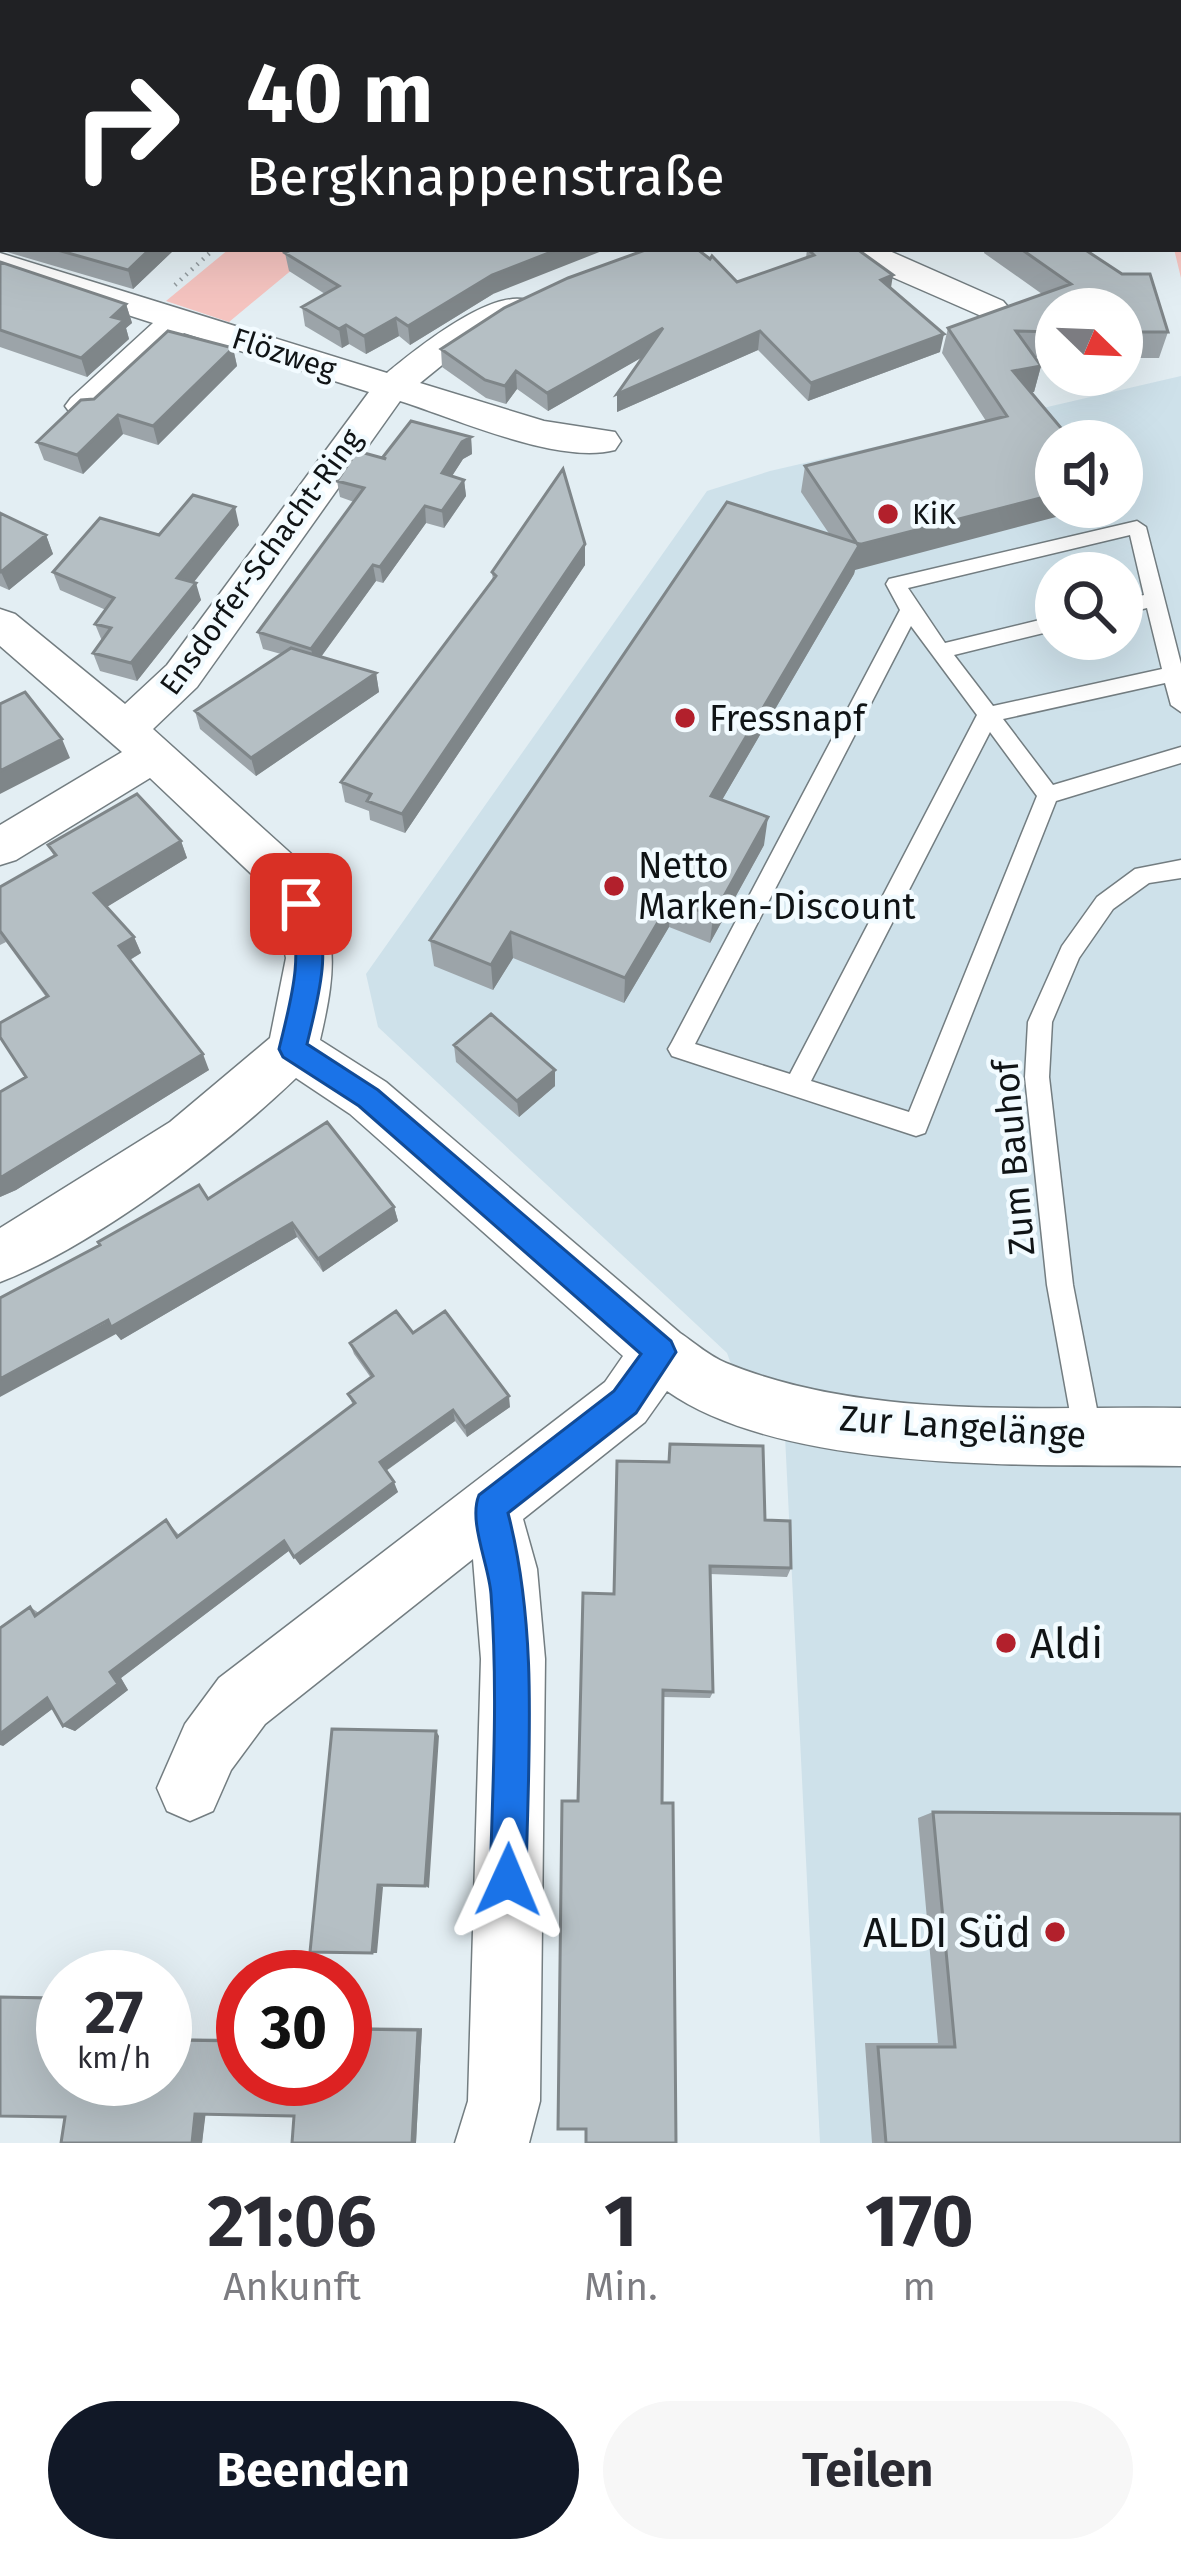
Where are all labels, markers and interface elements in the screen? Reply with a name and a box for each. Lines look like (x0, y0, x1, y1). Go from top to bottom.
text: 40 m (246, 43, 434, 144)
icon: right (48, 48, 204, 204)
text: Bergknappenstraße (246, 145, 725, 209)
north arrow (1035, 288, 1143, 396)
map controls (1035, 288, 1143, 660)
street label: Flözweg (228, 320, 341, 388)
button: sound (1035, 420, 1143, 528)
street label: Ensdorfer-Schacht-Ring (152, 422, 370, 702)
place label: KiK (912, 496, 956, 532)
marker: KiK (875, 501, 901, 527)
button: search (1035, 552, 1143, 660)
place label: Fressnapf (709, 697, 868, 741)
marker: Fressnapf (672, 705, 698, 731)
place label: Netto Marken-Discount (638, 844, 916, 929)
pin (250, 853, 352, 955)
icon: arrive (268, 871, 334, 937)
marker: Netto Marken-Discount (601, 873, 627, 899)
street label: Zum Bauhof (983, 1055, 1044, 1257)
street label: Zur Langelänge (838, 1396, 1088, 1458)
place label: Aldi (1030, 1619, 1103, 1669)
marker: Aldi (993, 1630, 1019, 1656)
position arrow (445, 1817, 571, 1943)
place label: ALDI Süd (863, 1908, 1031, 1958)
marker: ALDI Süd (1042, 1919, 1068, 1945)
speed limit sign: 30 (216, 1950, 372, 2106)
text: 27 (85, 1977, 143, 2049)
text: km/h (77, 2040, 151, 2076)
text: 21:06 (207, 2179, 377, 2265)
text: 1 (604, 2179, 638, 2265)
text: 170 (865, 2179, 974, 2265)
text: Ankunft (223, 2264, 361, 2310)
text: Min. (584, 2264, 658, 2310)
text: m (903, 2264, 936, 2310)
button: Beenden (48, 2401, 579, 2539)
button: Teilen (603, 2401, 1133, 2539)

